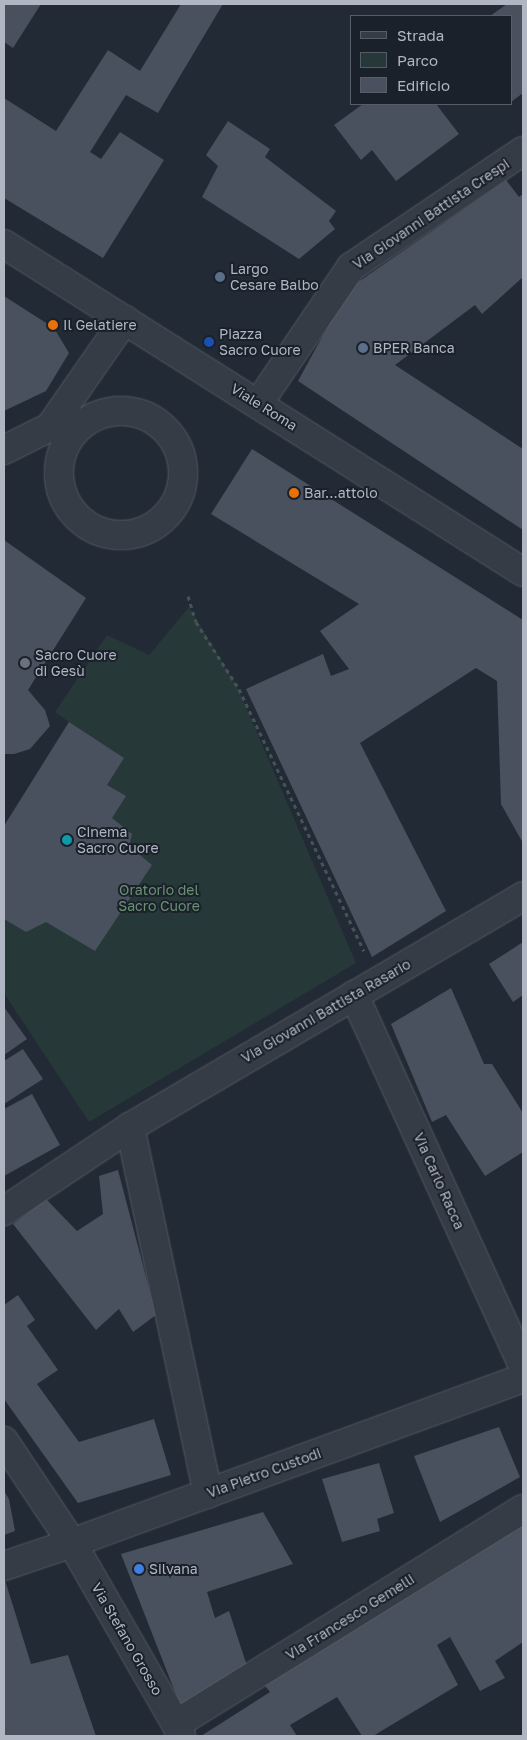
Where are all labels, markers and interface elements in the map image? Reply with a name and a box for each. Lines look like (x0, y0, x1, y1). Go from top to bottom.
legend (350, 15, 512, 105)
text: Strada (397, 26, 444, 44)
text: Parco (397, 51, 438, 69)
text: Edificio (397, 76, 450, 94)
street label: Via Giovanni Battista Crespi (350, 155, 512, 273)
place label: Largo Cesare Balbo (230, 261, 319, 294)
marker: Largo Cesare Balbo (214, 271, 226, 283)
place label: Il Gelatiere (63, 317, 137, 333)
marker: Il Gelatiere (47, 319, 59, 331)
place label: Piazza Sacro Cuore (219, 326, 301, 358)
marker: Piazza Sacro Cuore (203, 336, 215, 348)
place label: BPER Banca (373, 340, 455, 356)
marker: BPER Banca (357, 342, 369, 354)
street label: Viale Roma (228, 380, 300, 434)
place label: Bar...attolo (304, 485, 378, 501)
marker: Bar...attolo (288, 487, 300, 499)
place label: Sacro Cuore di Gesù (35, 647, 117, 680)
marker: Sacro Cuore di Gesù (19, 657, 31, 669)
place label: Cinema Sacro Cuore (77, 824, 159, 856)
marker: Cinema Sacro Cuore (61, 834, 73, 846)
park label: Oratorio del Sacro Cuore (118, 882, 200, 914)
street label: Via Giovanni Battista Rasario (238, 956, 414, 1066)
street label: Via Carlo Racca (410, 1130, 468, 1232)
street label: Via Pietro Custodi (205, 1445, 323, 1501)
place label: Silvana (149, 1561, 198, 1577)
marker: Silvana (133, 1563, 145, 1575)
street label: Via Francesco Gemelli (283, 1570, 417, 1664)
street label: Via Stefano Grosso (88, 1580, 166, 1698)

